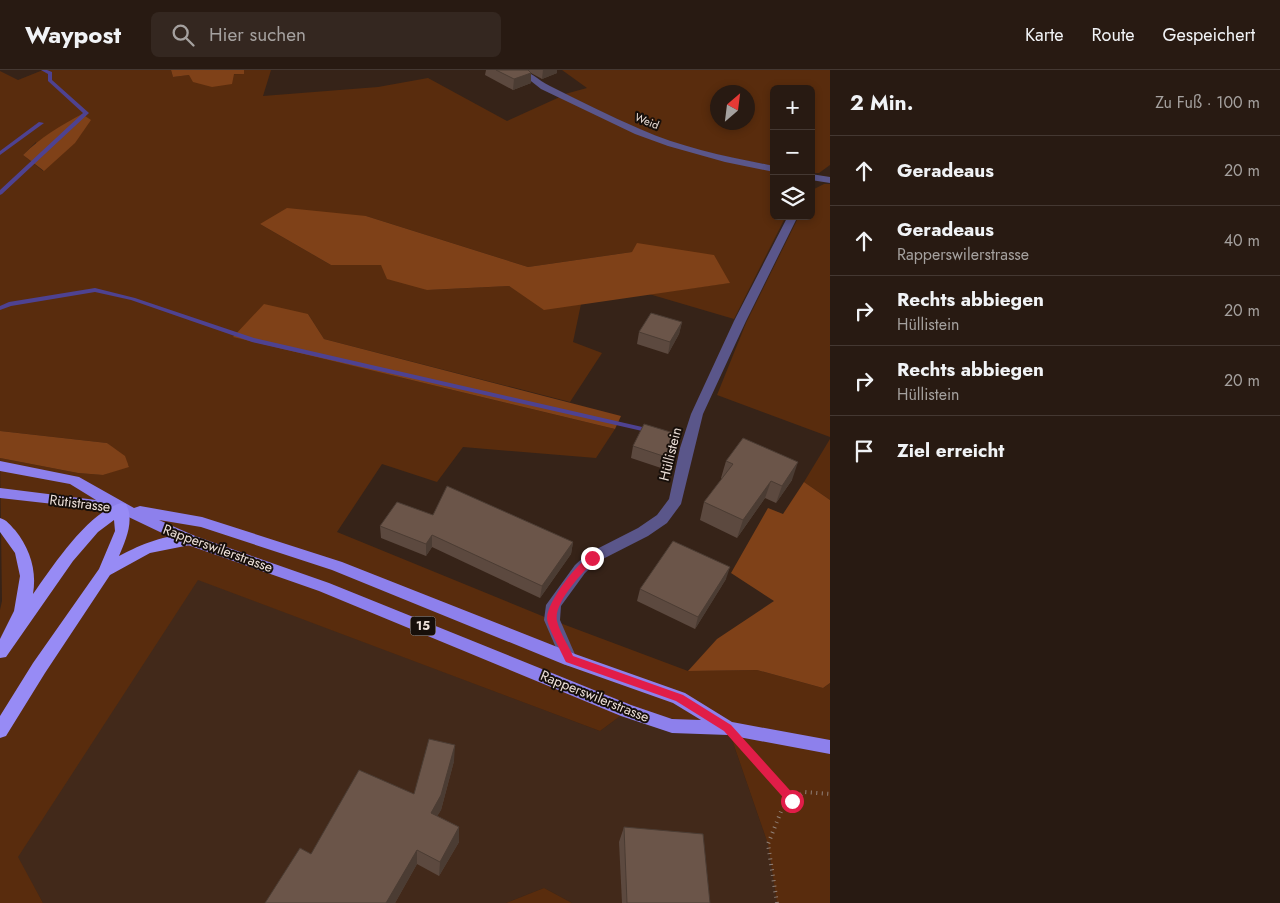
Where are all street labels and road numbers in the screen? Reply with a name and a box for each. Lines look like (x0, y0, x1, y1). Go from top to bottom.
street label: Weid (633, 109, 661, 133)
street label: Hüllistein (654, 425, 686, 483)
street label: Rütistrasse (48, 489, 112, 517)
street label: Rapperswilerstrasse (160, 519, 276, 577)
road number: 15 (410, 616, 436, 636)
street label: Rapperswilerstrasse (538, 665, 652, 727)

